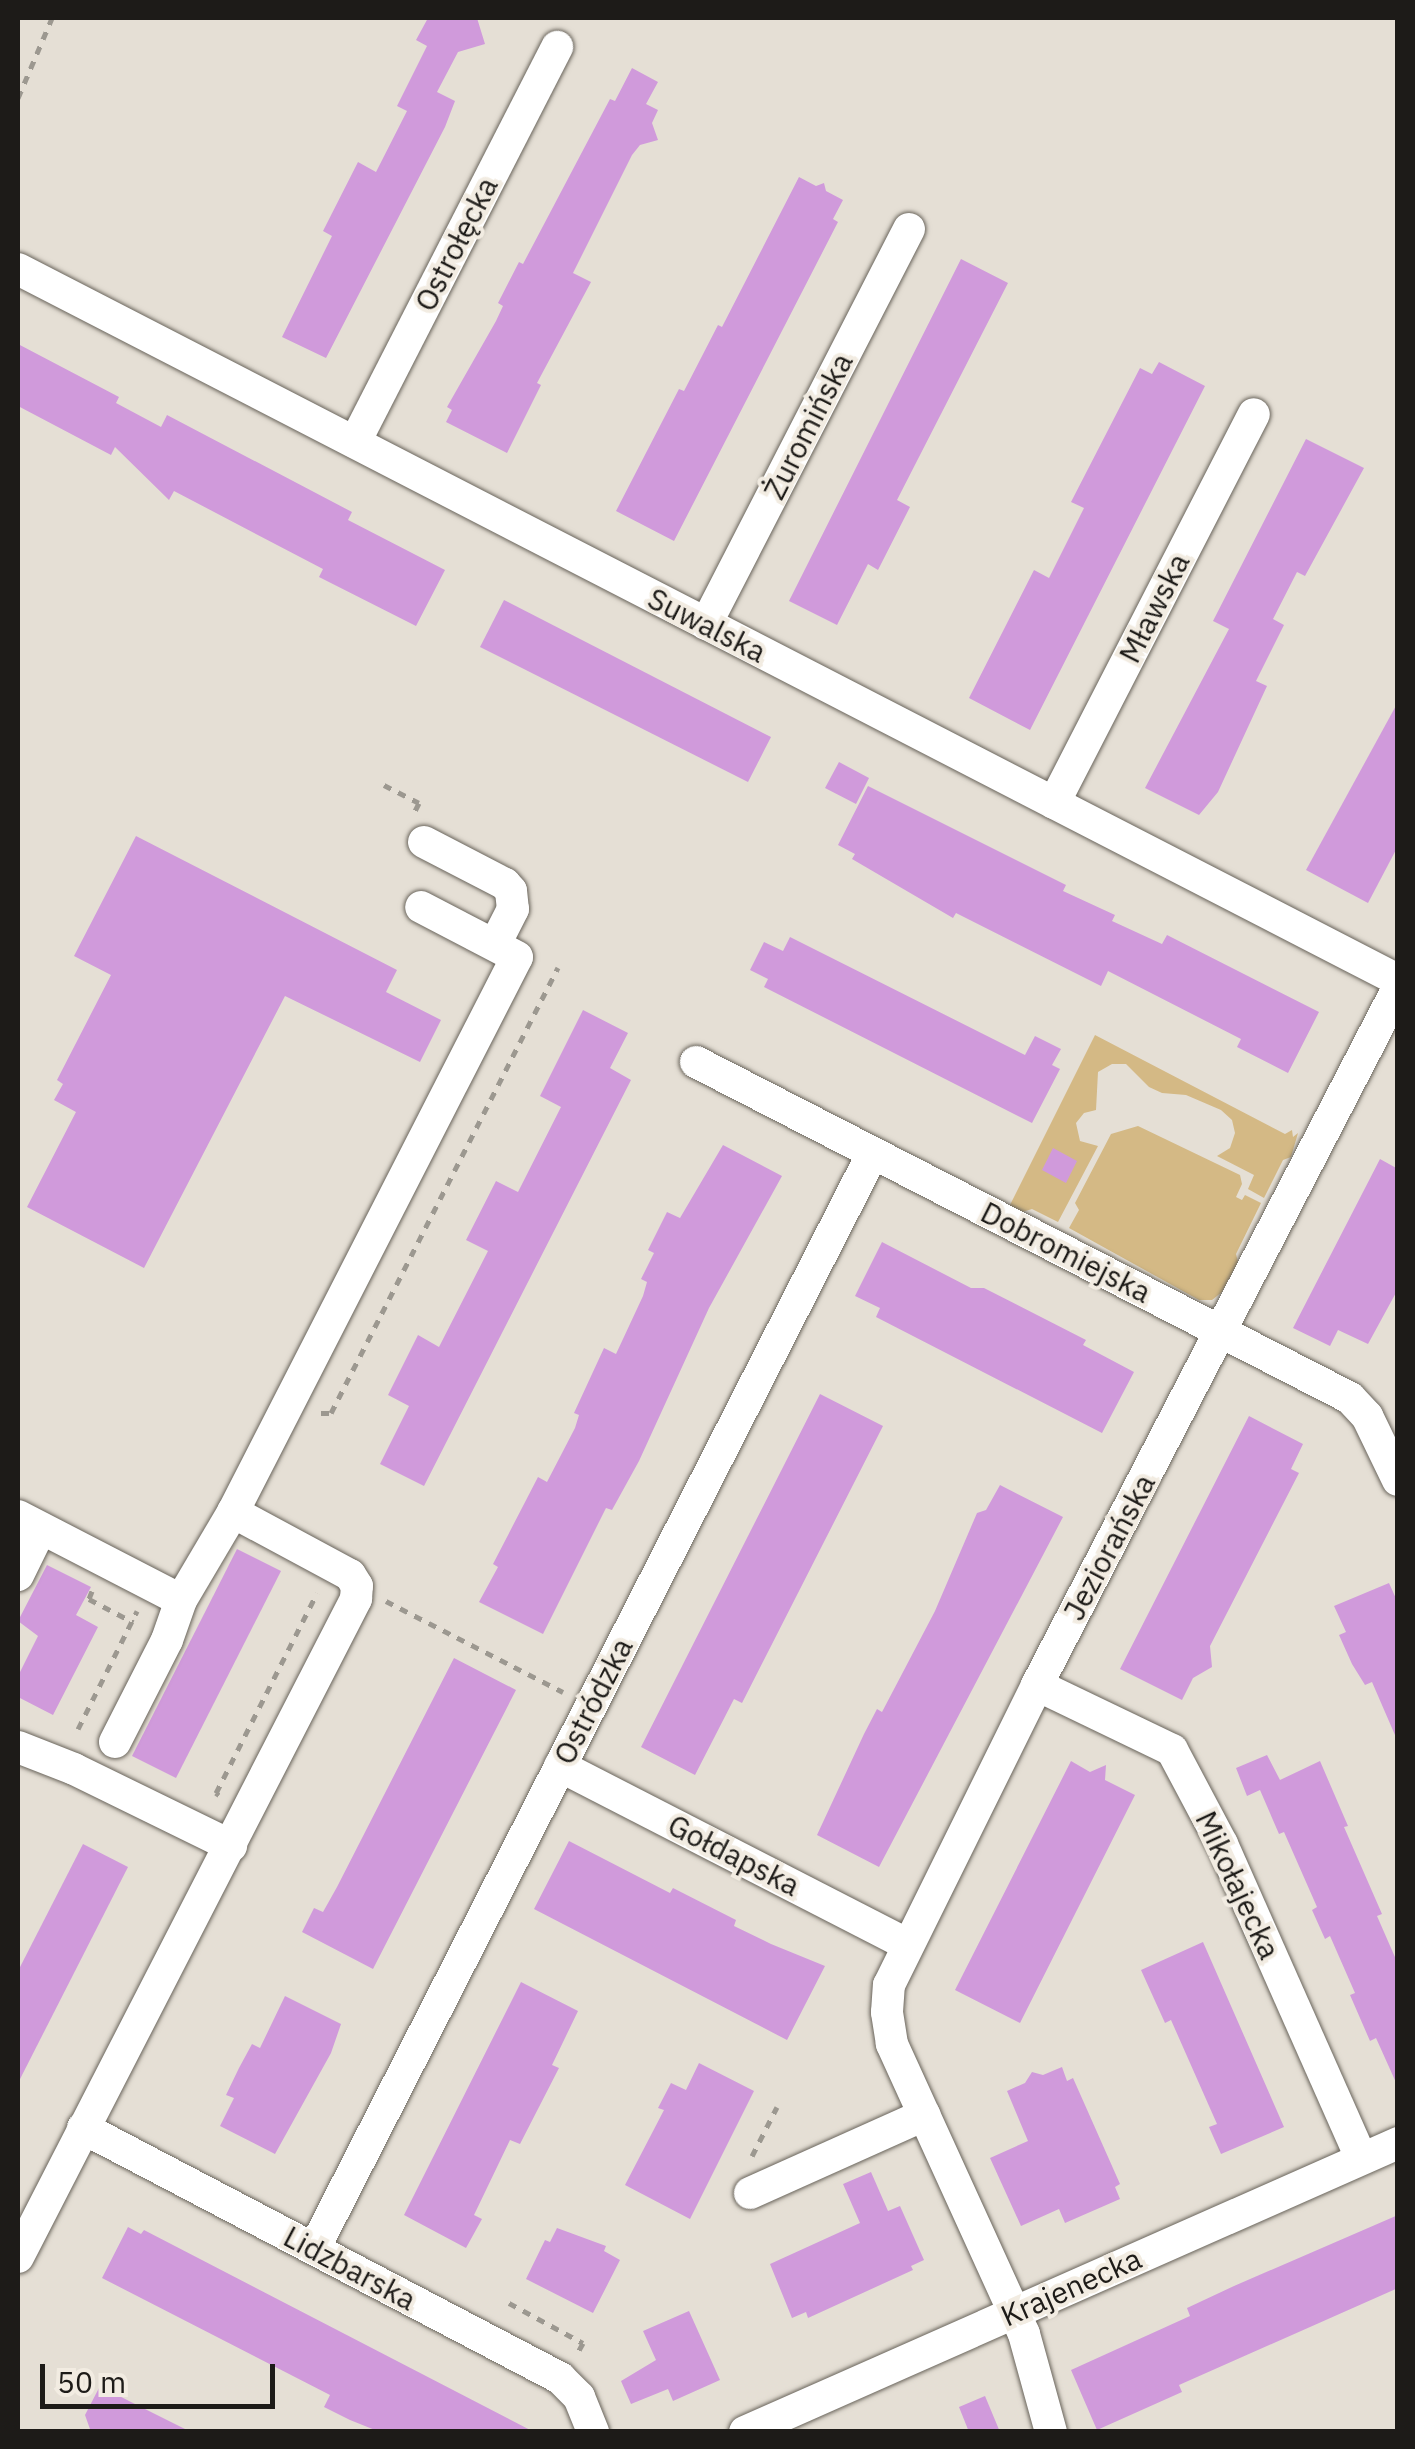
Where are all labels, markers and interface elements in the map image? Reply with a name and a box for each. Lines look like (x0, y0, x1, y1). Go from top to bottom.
street label: Ostrołęcka (407, 171, 505, 317)
street label: Żuromińska (756, 347, 860, 505)
street label: Mławska (1111, 547, 1197, 669)
street label: Suwalska (642, 580, 772, 670)
street label: Dobromiejska (975, 1194, 1157, 1310)
street label: Jeziorańska (1056, 1468, 1162, 1626)
street label: Ostródzka (546, 1632, 640, 1770)
street label: Mikołajecka (1188, 1805, 1288, 1965)
street label: Gołdapska (662, 1806, 806, 1904)
street label: Lidzbarska (278, 2218, 422, 2318)
street label: Krajenecka (995, 2240, 1147, 2334)
scale bar (45, 2344, 280, 2406)
text: 50 m (57, 2362, 126, 2401)

